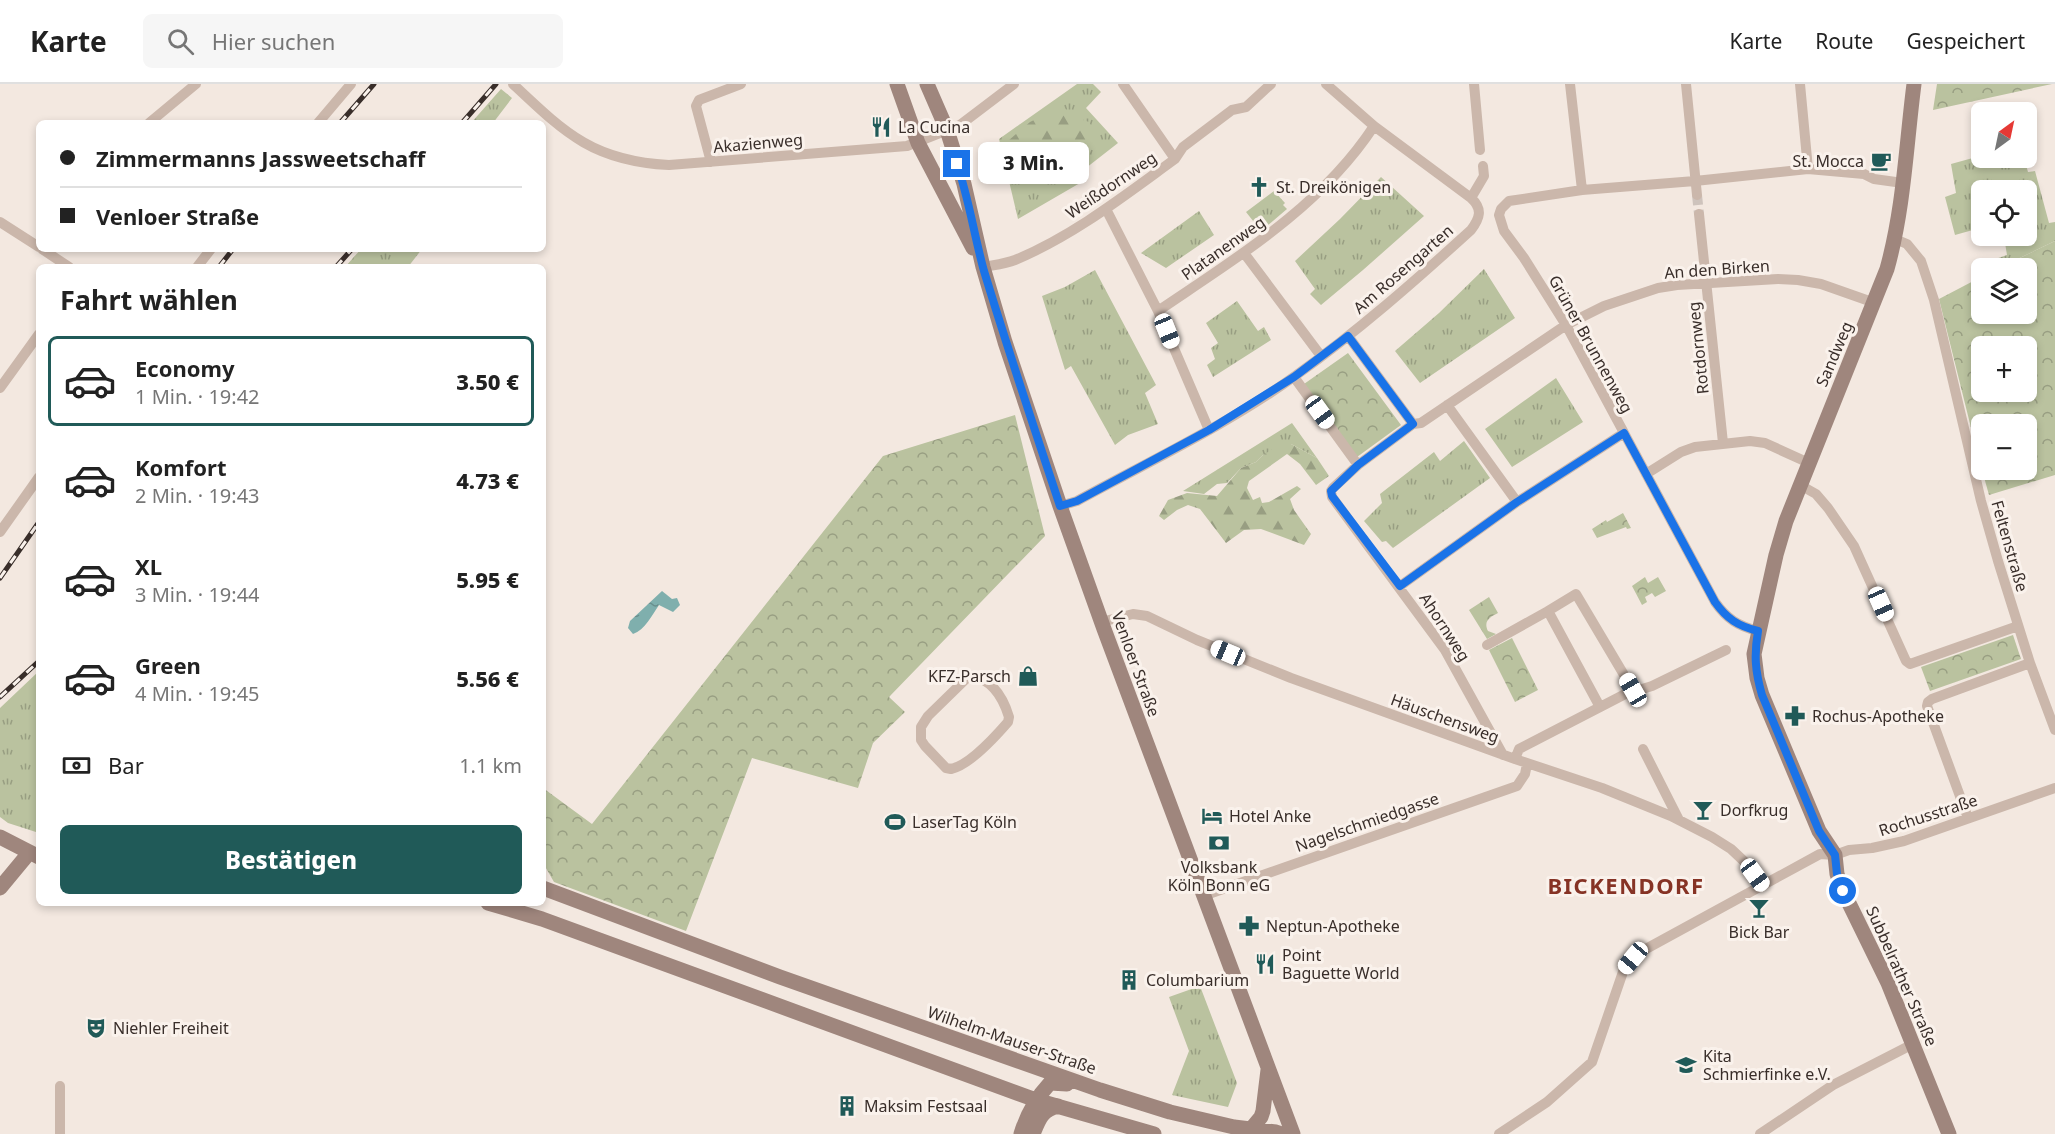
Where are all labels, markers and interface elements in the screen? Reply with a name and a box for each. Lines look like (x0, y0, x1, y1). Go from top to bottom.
search box (143, 14, 563, 68)
text: Karte (30, 22, 107, 60)
icon: search (164, 25, 197, 58)
text: Hier suchen (212, 26, 335, 56)
text: Karte (1729, 27, 1782, 55)
text: Route (1815, 27, 1873, 55)
text: Gespeichert (1906, 27, 2025, 55)
north arrow (1971, 102, 2037, 168)
map controls (1971, 102, 2037, 480)
restaurant icon: La Cucina (869, 115, 893, 139)
place label: La Cucina (898, 116, 970, 138)
street label: Akazienweg (712, 128, 804, 158)
text: Zimmermanns Jassweetschaff (96, 143, 425, 173)
callout: 3 Min. (978, 143, 1089, 185)
street label: Weißdornweg (1061, 146, 1161, 224)
text: 3 Min. (1003, 149, 1064, 176)
cafe icon: St. Mocca (1869, 149, 1893, 173)
route end (943, 150, 970, 177)
place label: St. Mocca (1792, 150, 1864, 172)
church icon: St. Dreikönigen (1247, 175, 1271, 199)
place label: St. Dreikönigen (1276, 176, 1391, 198)
button: locate (1971, 180, 2037, 246)
text: Venloer Straße (96, 201, 259, 231)
street label: Platanenweg (1177, 211, 1269, 285)
street label: Am Rosengarten (1348, 219, 1458, 319)
street label: An den Birken (1663, 254, 1771, 284)
button: layers (1971, 258, 2037, 324)
street label: Grüner Brunnenweg (1544, 271, 1638, 417)
text: Fahrt wählen (60, 281, 238, 318)
street label: Rotdornweg (1682, 301, 1714, 395)
car (1152, 311, 1182, 351)
street label: Sandweg (1810, 318, 1858, 390)
button: + (1971, 336, 2037, 402)
text: Economy (135, 353, 234, 383)
icon: car (63, 354, 117, 408)
text: 3.50 € (456, 366, 519, 396)
text: 1 Min. · 19:42 (135, 383, 260, 410)
car (1302, 392, 1338, 432)
button: − (1971, 414, 2037, 480)
text: Komfort (135, 452, 226, 482)
icon: car (63, 453, 117, 507)
text: 4.73 € (456, 465, 519, 495)
text: 2 Min. · 19:43 (135, 482, 260, 509)
street label: Feltenstraße (1986, 498, 2034, 594)
text: XL (135, 551, 162, 581)
icon: car (63, 552, 117, 606)
text: 5.95 € (456, 564, 519, 594)
text: 3 Min. · 19:44 (135, 581, 260, 608)
car (1865, 584, 1897, 624)
street label: Ahornweg (1415, 588, 1475, 666)
street label: Venloer Straße (1107, 608, 1165, 720)
car (1208, 638, 1248, 668)
text: Green (135, 650, 201, 680)
icon: car (63, 651, 117, 705)
text: 5.56 € (456, 663, 519, 693)
shop icon: KFZ-Parsch (1016, 664, 1040, 688)
place label: KFZ-Parsch (928, 665, 1011, 687)
car (1616, 670, 1650, 710)
text: 4 Min. · 19:45 (135, 680, 260, 707)
street label: Häuschensweg (1388, 688, 1502, 748)
pharmacy icon: Rochus-Apotheke (1783, 704, 1807, 728)
place label: Rochus-Apotheke (1812, 705, 1944, 727)
icon: cash (60, 749, 93, 782)
text: Bar (108, 750, 144, 780)
text: 1.1 km (459, 752, 522, 779)
street label: Nagelschmiedgasse (1292, 787, 1442, 857)
street label: Rochusstraße (1876, 789, 1980, 841)
bar icon: Dorfkrug (1691, 798, 1715, 822)
place label: Dorfkrug (1720, 799, 1788, 821)
hotel icon: Hotel Anke (1200, 804, 1224, 828)
place label: Hotel Anke (1229, 805, 1311, 827)
sports icon: LaserTag Köln (883, 810, 907, 834)
place label: LaserTag Köln (912, 811, 1017, 833)
button: Bestätigen (60, 825, 522, 894)
bank icon: Volksbank Köln Bonn eG (1207, 831, 1231, 855)
car (1737, 855, 1773, 895)
place label: Volksbank Köln Bonn eG (1168, 856, 1270, 896)
district label: BICKENDORF (1547, 870, 1705, 900)
route start (1829, 877, 1856, 904)
bar icon: Bick Bar (1747, 896, 1771, 920)
street label: Subbelrather Straße (1861, 902, 1943, 1050)
pharmacy icon: Neptun-Apotheke (1237, 914, 1261, 938)
place label: Neptun-Apotheke (1266, 915, 1400, 937)
place label: Bick Bar (1729, 921, 1790, 943)
car (1615, 938, 1651, 978)
place label: Point Baguette World (1282, 944, 1400, 984)
restaurant icon: Point Baguette World (1253, 952, 1277, 976)
building icon: Columbarium (1117, 968, 1141, 992)
place label: Columbarium (1146, 969, 1249, 991)
street label: Wilhelm-Mauser-Straße (925, 1001, 1099, 1079)
theatre icon: Niehler Freiheit (84, 1016, 108, 1040)
place label: Niehler Freiheit (113, 1017, 229, 1039)
place label: Kita Schmierfinke e.V. (1703, 1045, 1831, 1085)
school or university icon: Kita Schmierfinke e.V. (1674, 1053, 1698, 1077)
building icon: Maksim Festsaal (835, 1094, 859, 1118)
place label: Maksim Festsaal (864, 1095, 987, 1117)

